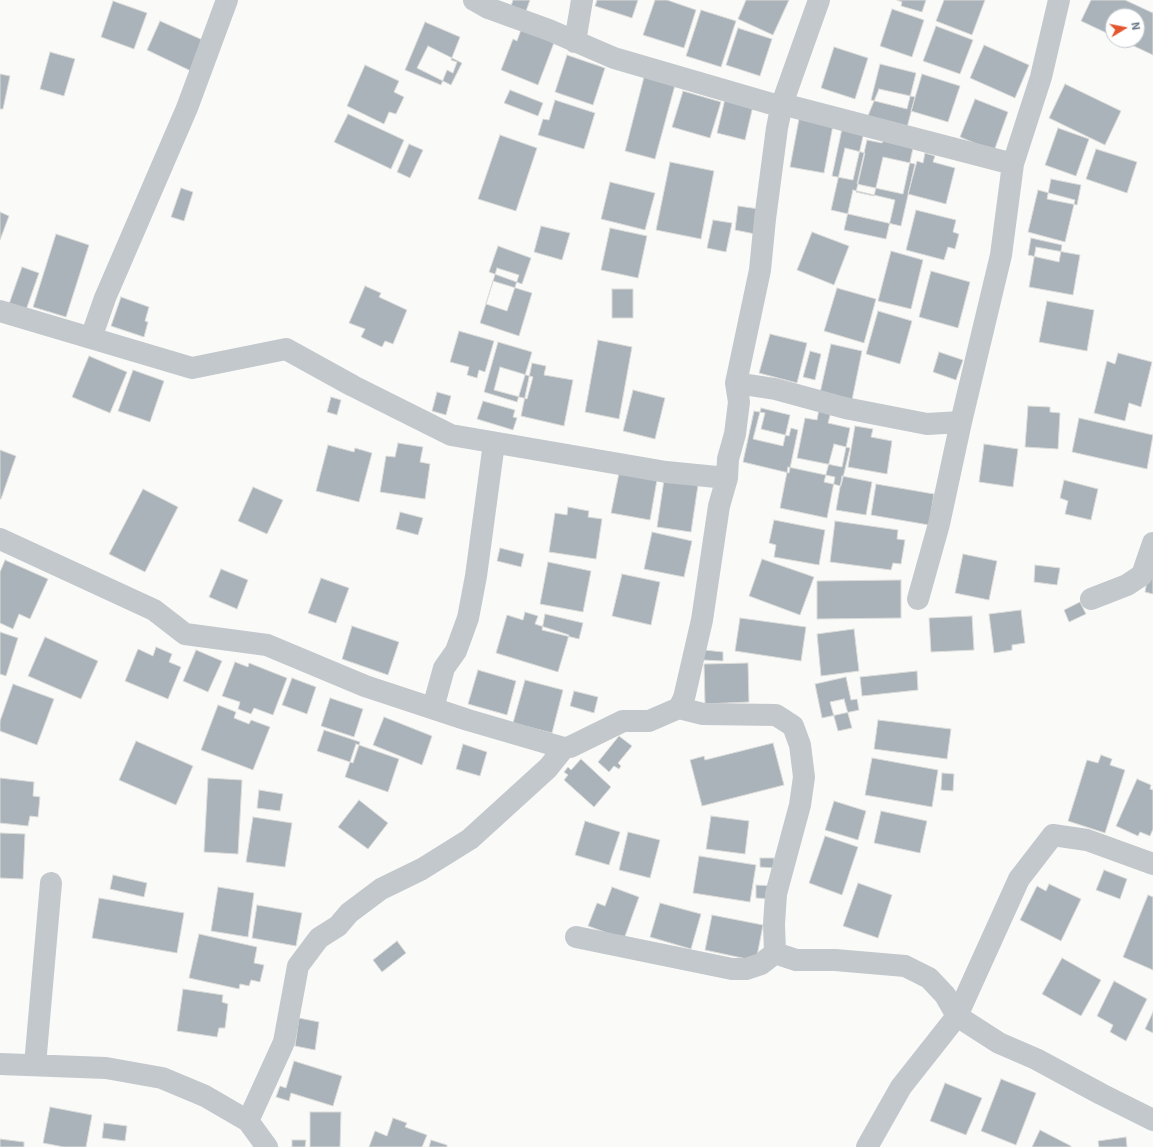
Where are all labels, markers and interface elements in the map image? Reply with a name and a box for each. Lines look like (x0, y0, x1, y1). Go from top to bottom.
north arrow (1105, 8, 1145, 48)
text: N (1129, 21, 1143, 31)

